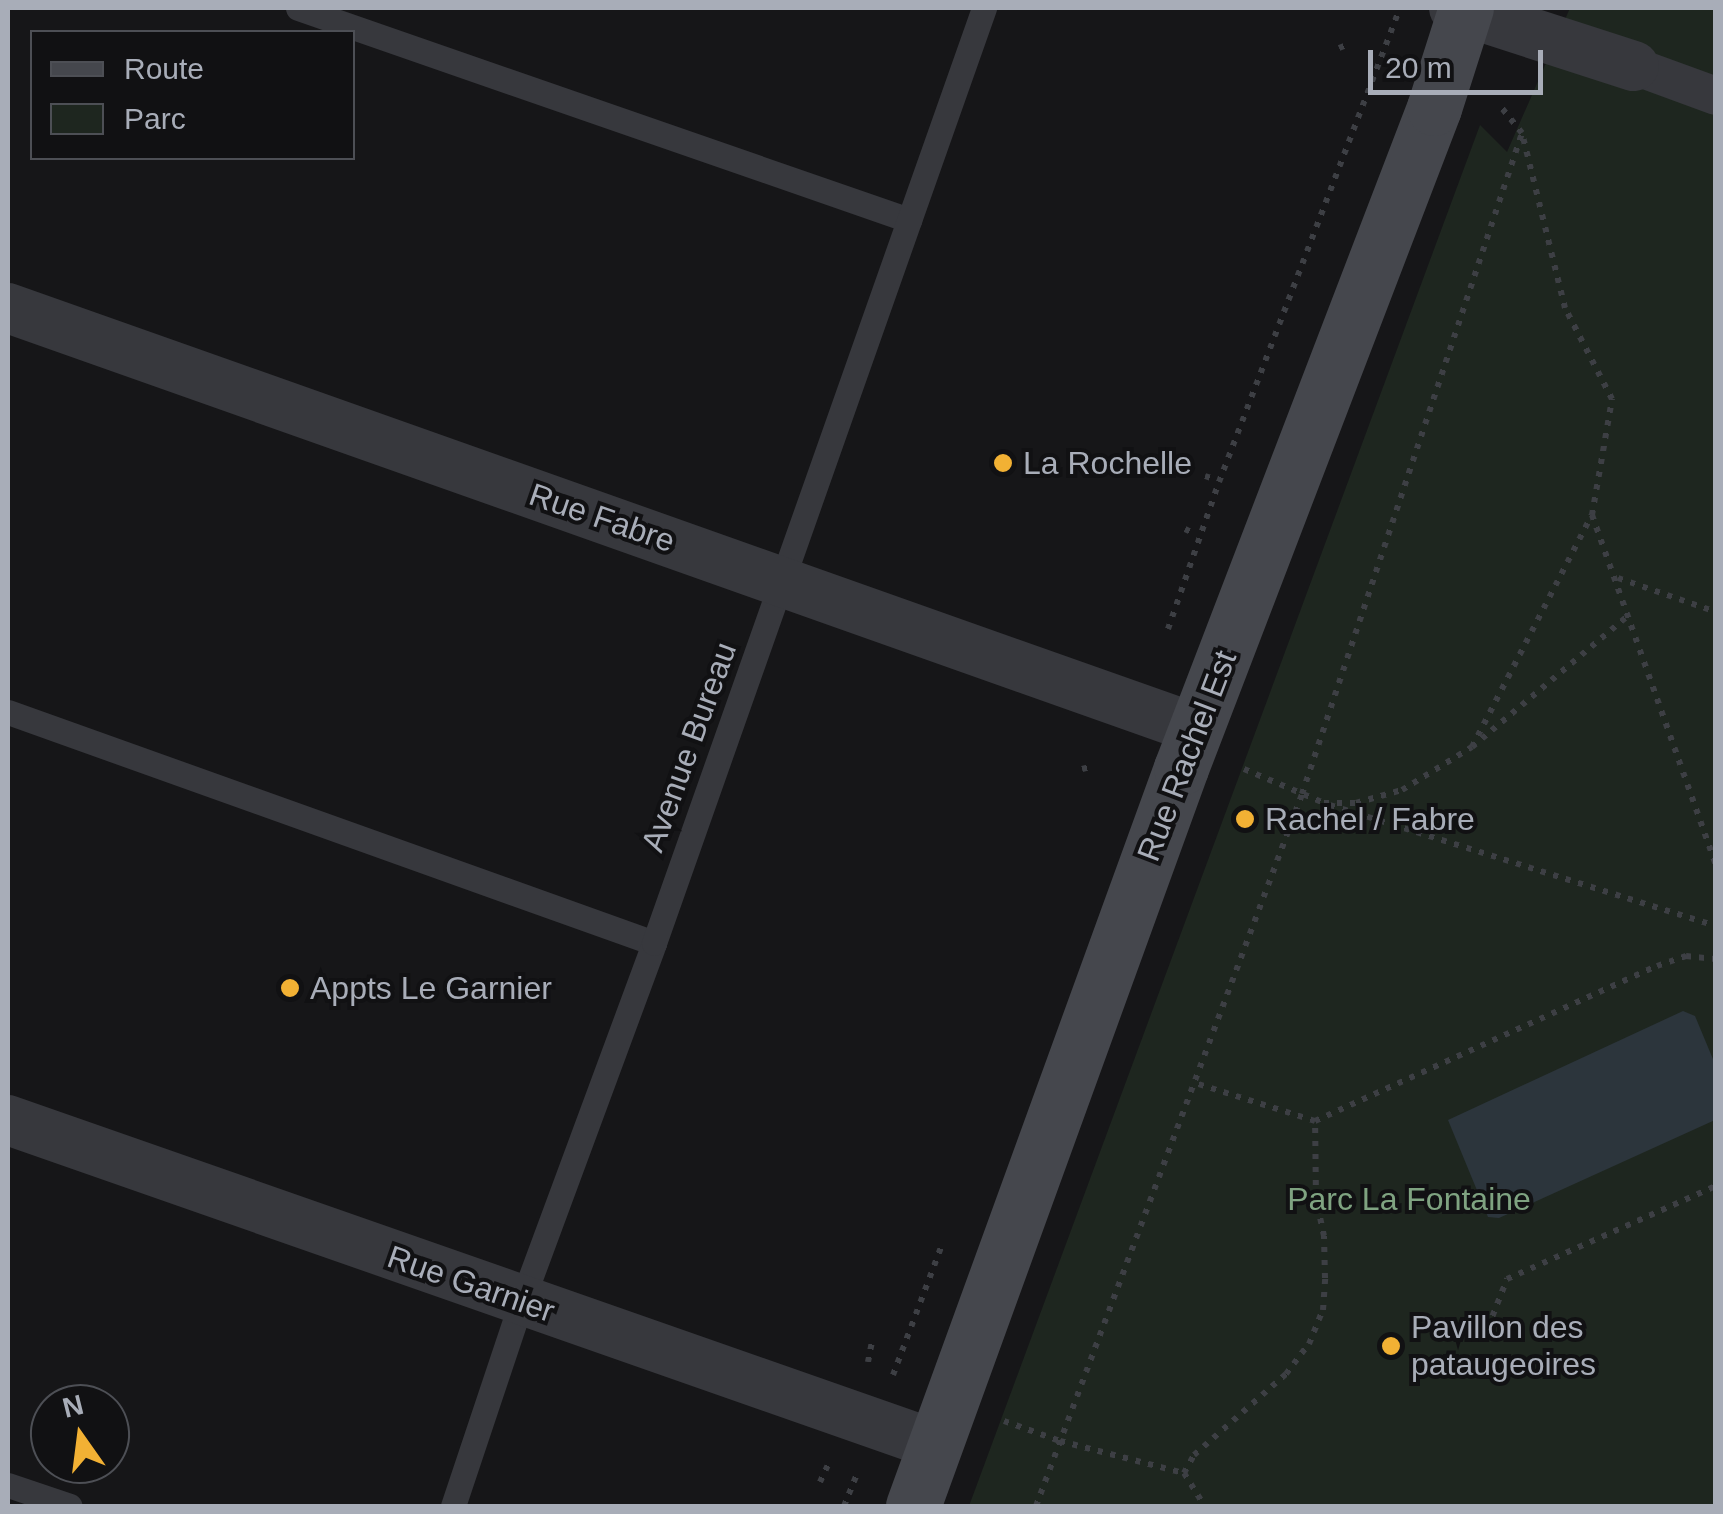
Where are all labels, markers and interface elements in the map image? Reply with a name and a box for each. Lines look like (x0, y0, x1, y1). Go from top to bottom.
legend (30, 30, 355, 160)
scale bar (1373, 30, 1548, 92)
text: 20 m (1385, 51, 1452, 84)
text: Route (124, 52, 204, 85)
text: Parc (124, 102, 186, 135)
place label: La Rochelle (1023, 444, 1192, 482)
marker: La Rochelle (992, 452, 1014, 474)
street label: Rue Fabre (524, 475, 680, 561)
street label: Avenue Bureau (633, 637, 745, 857)
street label: Rue Rachel Est (1129, 645, 1245, 867)
place label: Rachel / Fabre (1265, 800, 1475, 838)
marker: Rachel / Fabre (1234, 808, 1256, 830)
place label: Appts Le Garnier (310, 969, 552, 1007)
marker: Appts Le Garnier (279, 977, 301, 999)
park label: Parc La Fontaine (1287, 1180, 1531, 1218)
street label: Rue Garnier (382, 1237, 560, 1331)
place label: Pavillon des pataugeoires (1411, 1309, 1596, 1384)
marker: Pavillon des pataugeoires (1380, 1335, 1402, 1357)
north arrow (30, 1384, 130, 1484)
text: N (60, 1389, 87, 1424)

